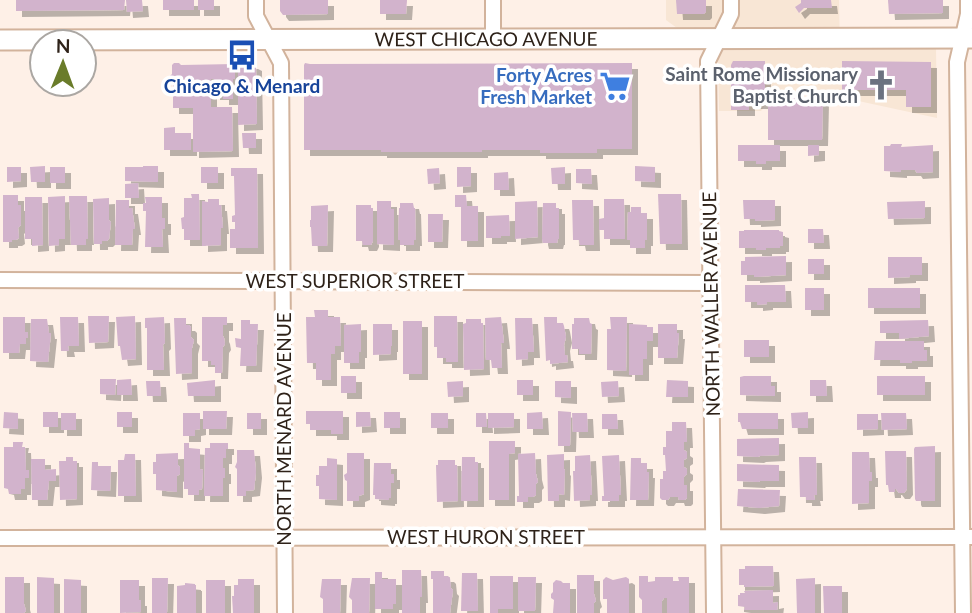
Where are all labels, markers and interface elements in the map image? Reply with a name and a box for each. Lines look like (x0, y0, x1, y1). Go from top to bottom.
street label: WEST CHICAGO AVENUE (375, 27, 597, 50)
north arrow (28, 28, 98, 98)
text: N (56, 34, 71, 57)
bus stop icon: Chicago & Menard (225, 38, 259, 72)
place label: Saint Rome Missionary Baptist Church (665, 62, 859, 107)
place label: Forty Acres Fresh Market (480, 63, 592, 108)
church icon: Saint Rome Missionary Baptist Church (864, 68, 898, 102)
supermarket icon: Forty Acres Fresh Market (598, 69, 632, 103)
place label: Chicago & Menard (164, 74, 320, 97)
street label: NORTH WALLER AVENUE (697, 191, 724, 417)
street label: WEST SUPERIOR STREET (246, 269, 464, 292)
street label: NORTH MENARD AVENUE (272, 312, 295, 546)
street label: WEST HURON STREET (387, 525, 585, 548)

